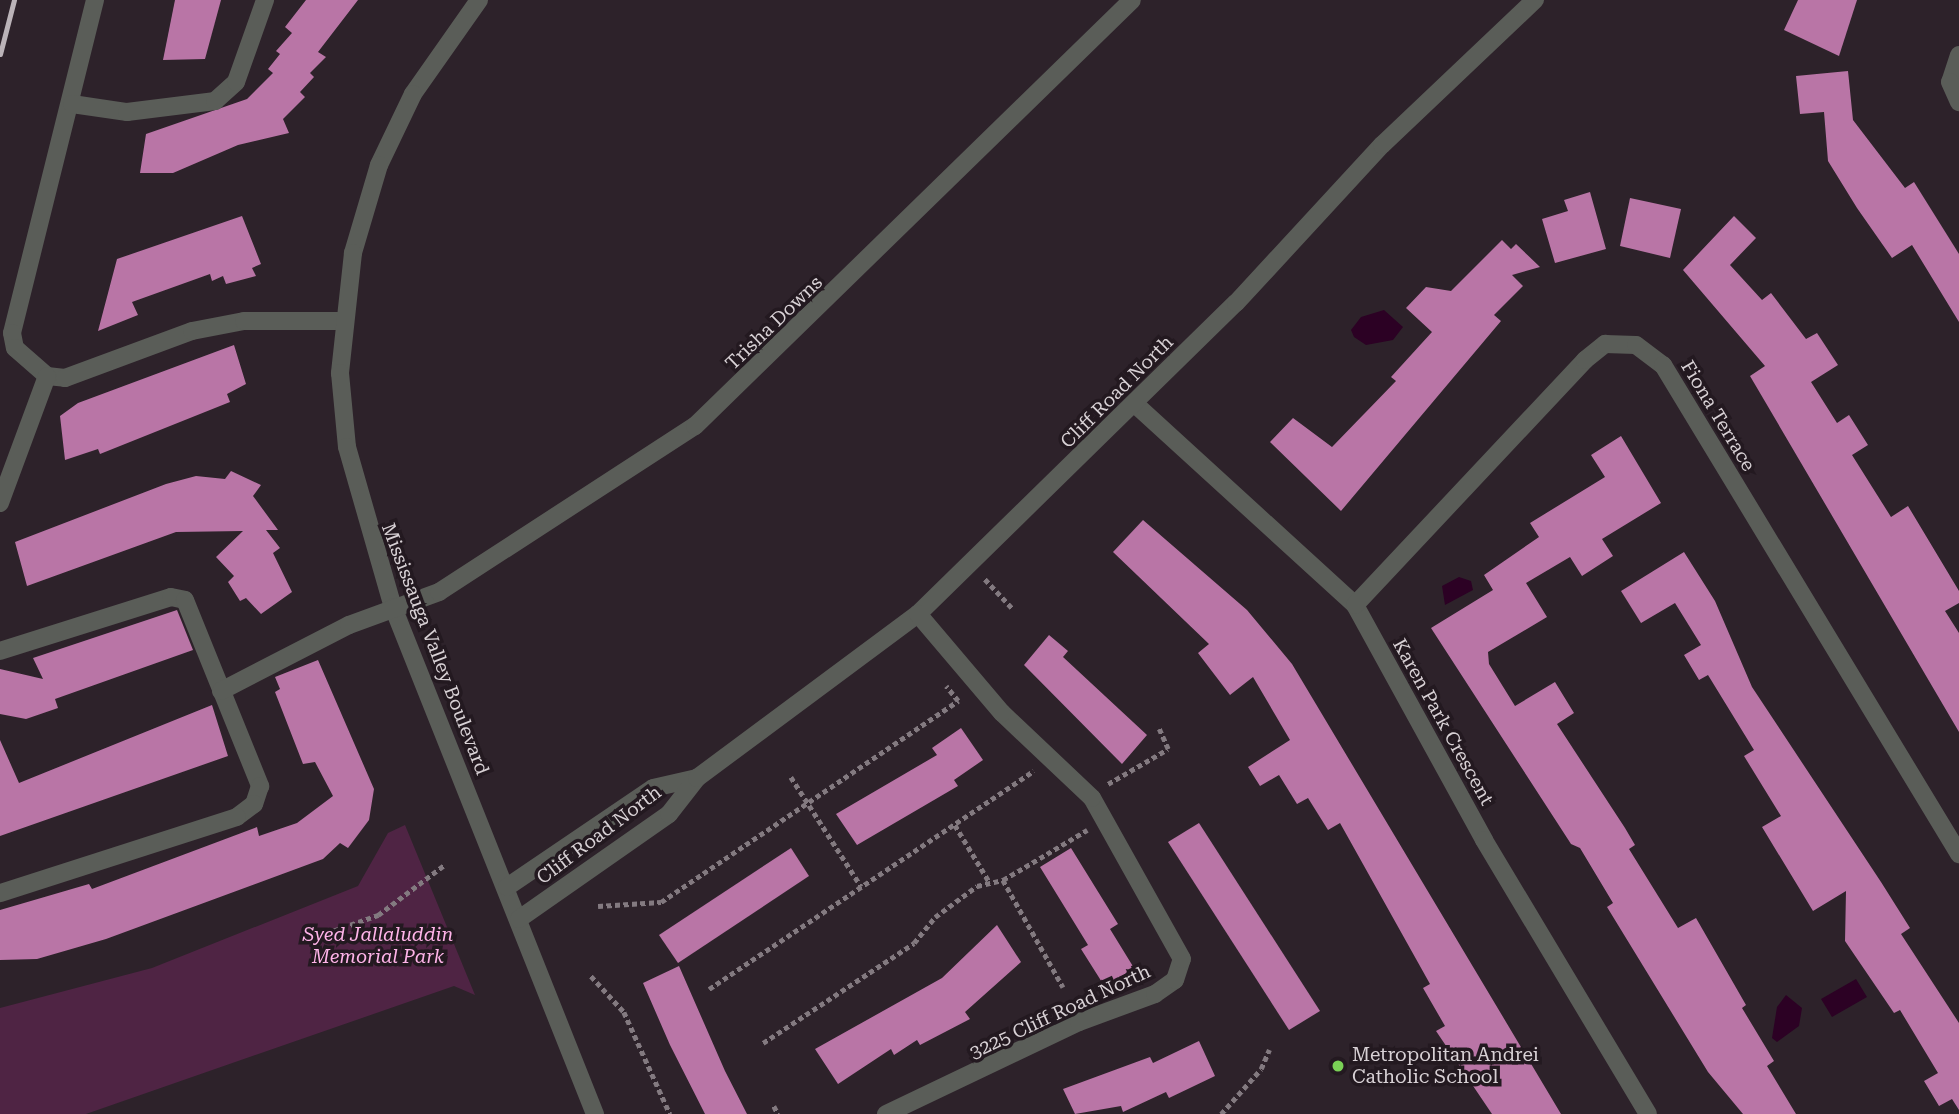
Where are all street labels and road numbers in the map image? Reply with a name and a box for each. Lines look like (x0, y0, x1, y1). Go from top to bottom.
street label: Trisha Downs (721, 271, 827, 375)
street label: Cliff Road North (1056, 331, 1178, 453)
street label: Fiona Terrace (1676, 357, 1760, 475)
street label: Mississauga Valley Boulevard (376, 520, 494, 778)
street label: Karen Park Crescent (1388, 635, 1498, 809)
street label: Cliff Road North (532, 781, 666, 889)
street label: 3225 Cliff Road North (966, 960, 1154, 1064)

